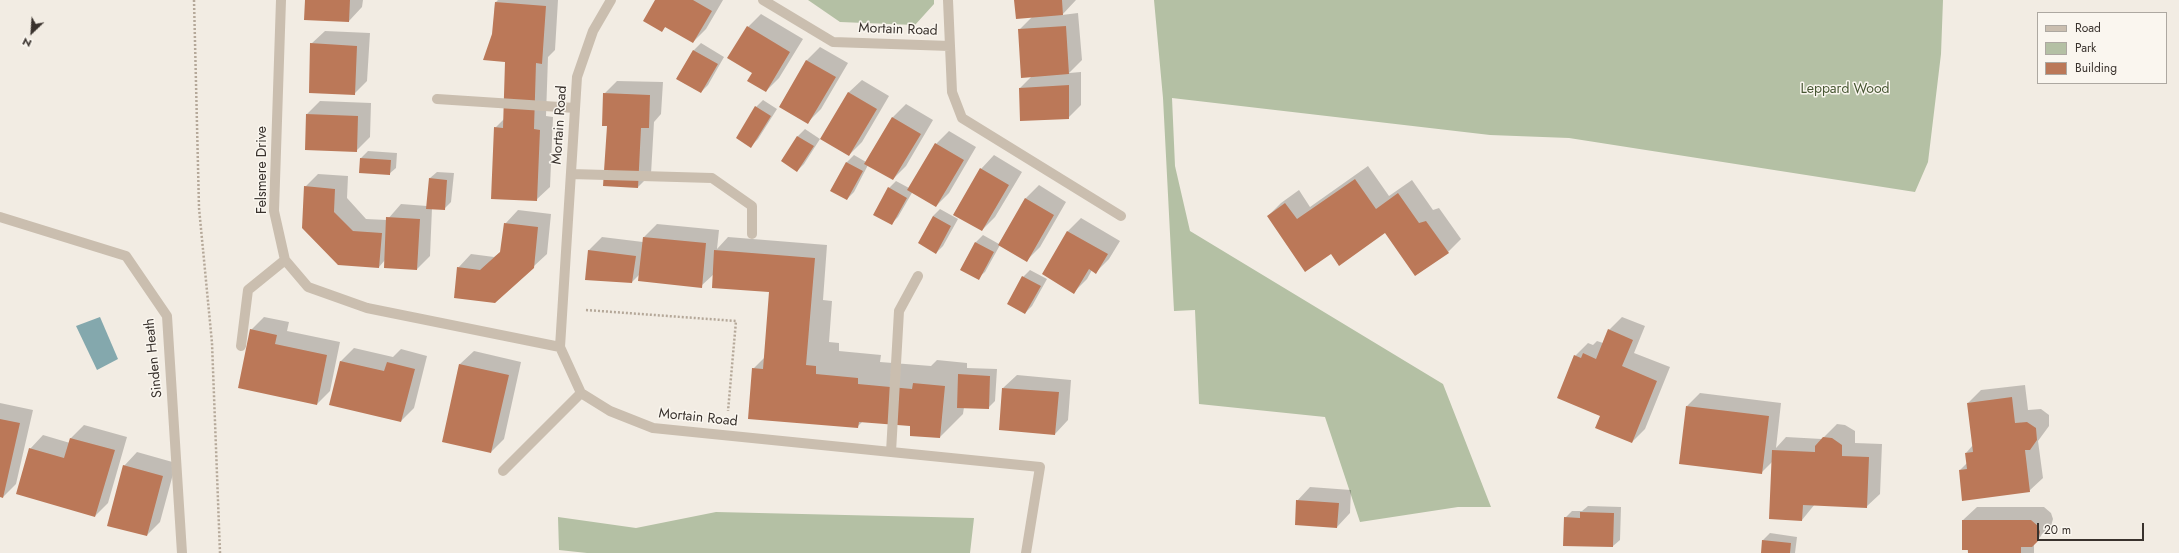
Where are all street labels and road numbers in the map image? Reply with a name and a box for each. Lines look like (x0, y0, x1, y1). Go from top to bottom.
street label: Mortain Road (858, 20, 938, 40)
street label: Mortain Road (549, 85, 571, 165)
street label: Felsmere Drive (255, 126, 271, 214)
street label: Sinden Heath (141, 317, 167, 399)
street label: Mortain Road (658, 406, 738, 430)

